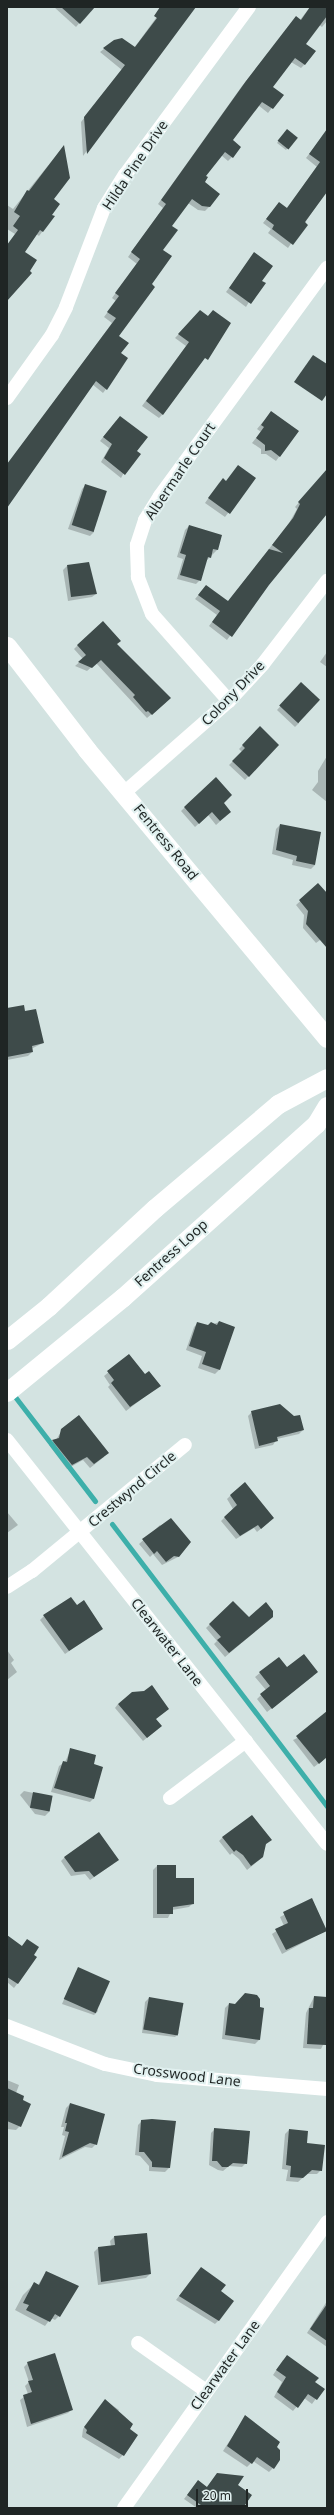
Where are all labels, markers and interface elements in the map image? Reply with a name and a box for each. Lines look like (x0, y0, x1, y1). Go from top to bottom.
street label: Hilda Pine Drive (99, 117, 171, 213)
street label: Albermarle Court (141, 419, 219, 523)
street label: Colony Drive (198, 657, 268, 729)
street label: Fentress Road (130, 801, 202, 883)
street label: Fentress Loop (131, 1216, 211, 1290)
street label: Crestwynd Circle (85, 1447, 179, 1531)
street label: Clearwater Lane (127, 1595, 207, 1689)
street label: Crosswood Lane (132, 2060, 242, 2090)
street label: Clearwater Lane (187, 2317, 263, 2413)
scale bar (198, 2481, 250, 2507)
text: 20 m (203, 2487, 231, 2504)

